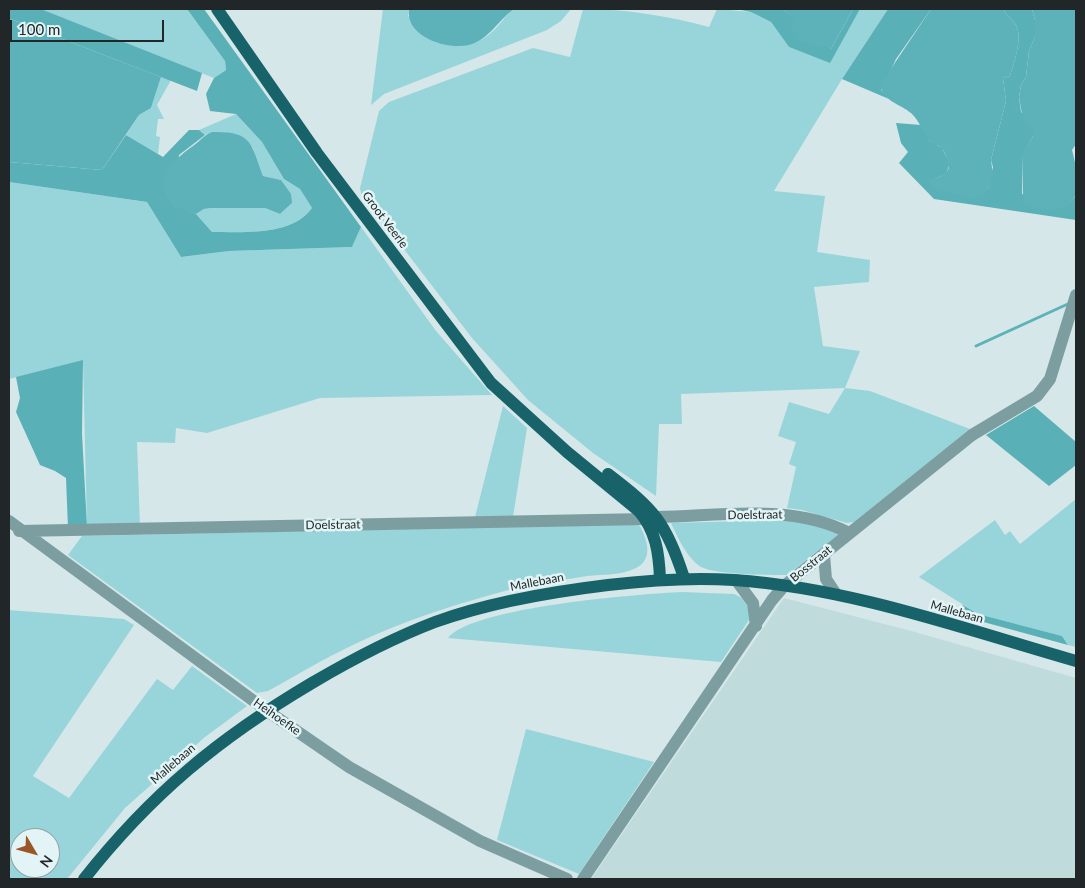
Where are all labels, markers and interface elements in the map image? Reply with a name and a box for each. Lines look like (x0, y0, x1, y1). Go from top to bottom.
scale bar (12, 10, 166, 42)
text: 100 m (18, 20, 60, 38)
street label: Groot Veerle (359, 189, 411, 251)
street label: Doelstraat (727, 507, 783, 523)
street label: Doelstraat (305, 517, 361, 533)
street label: Bosstraat (787, 543, 835, 585)
street label: Mallebaan (509, 570, 565, 594)
street label: Mallebaan (929, 598, 985, 626)
street label: Heihoefke (251, 696, 303, 738)
street label: Mallebaan (148, 741, 198, 787)
north arrow (10, 828, 60, 878)
text: N (37, 852, 57, 871)

